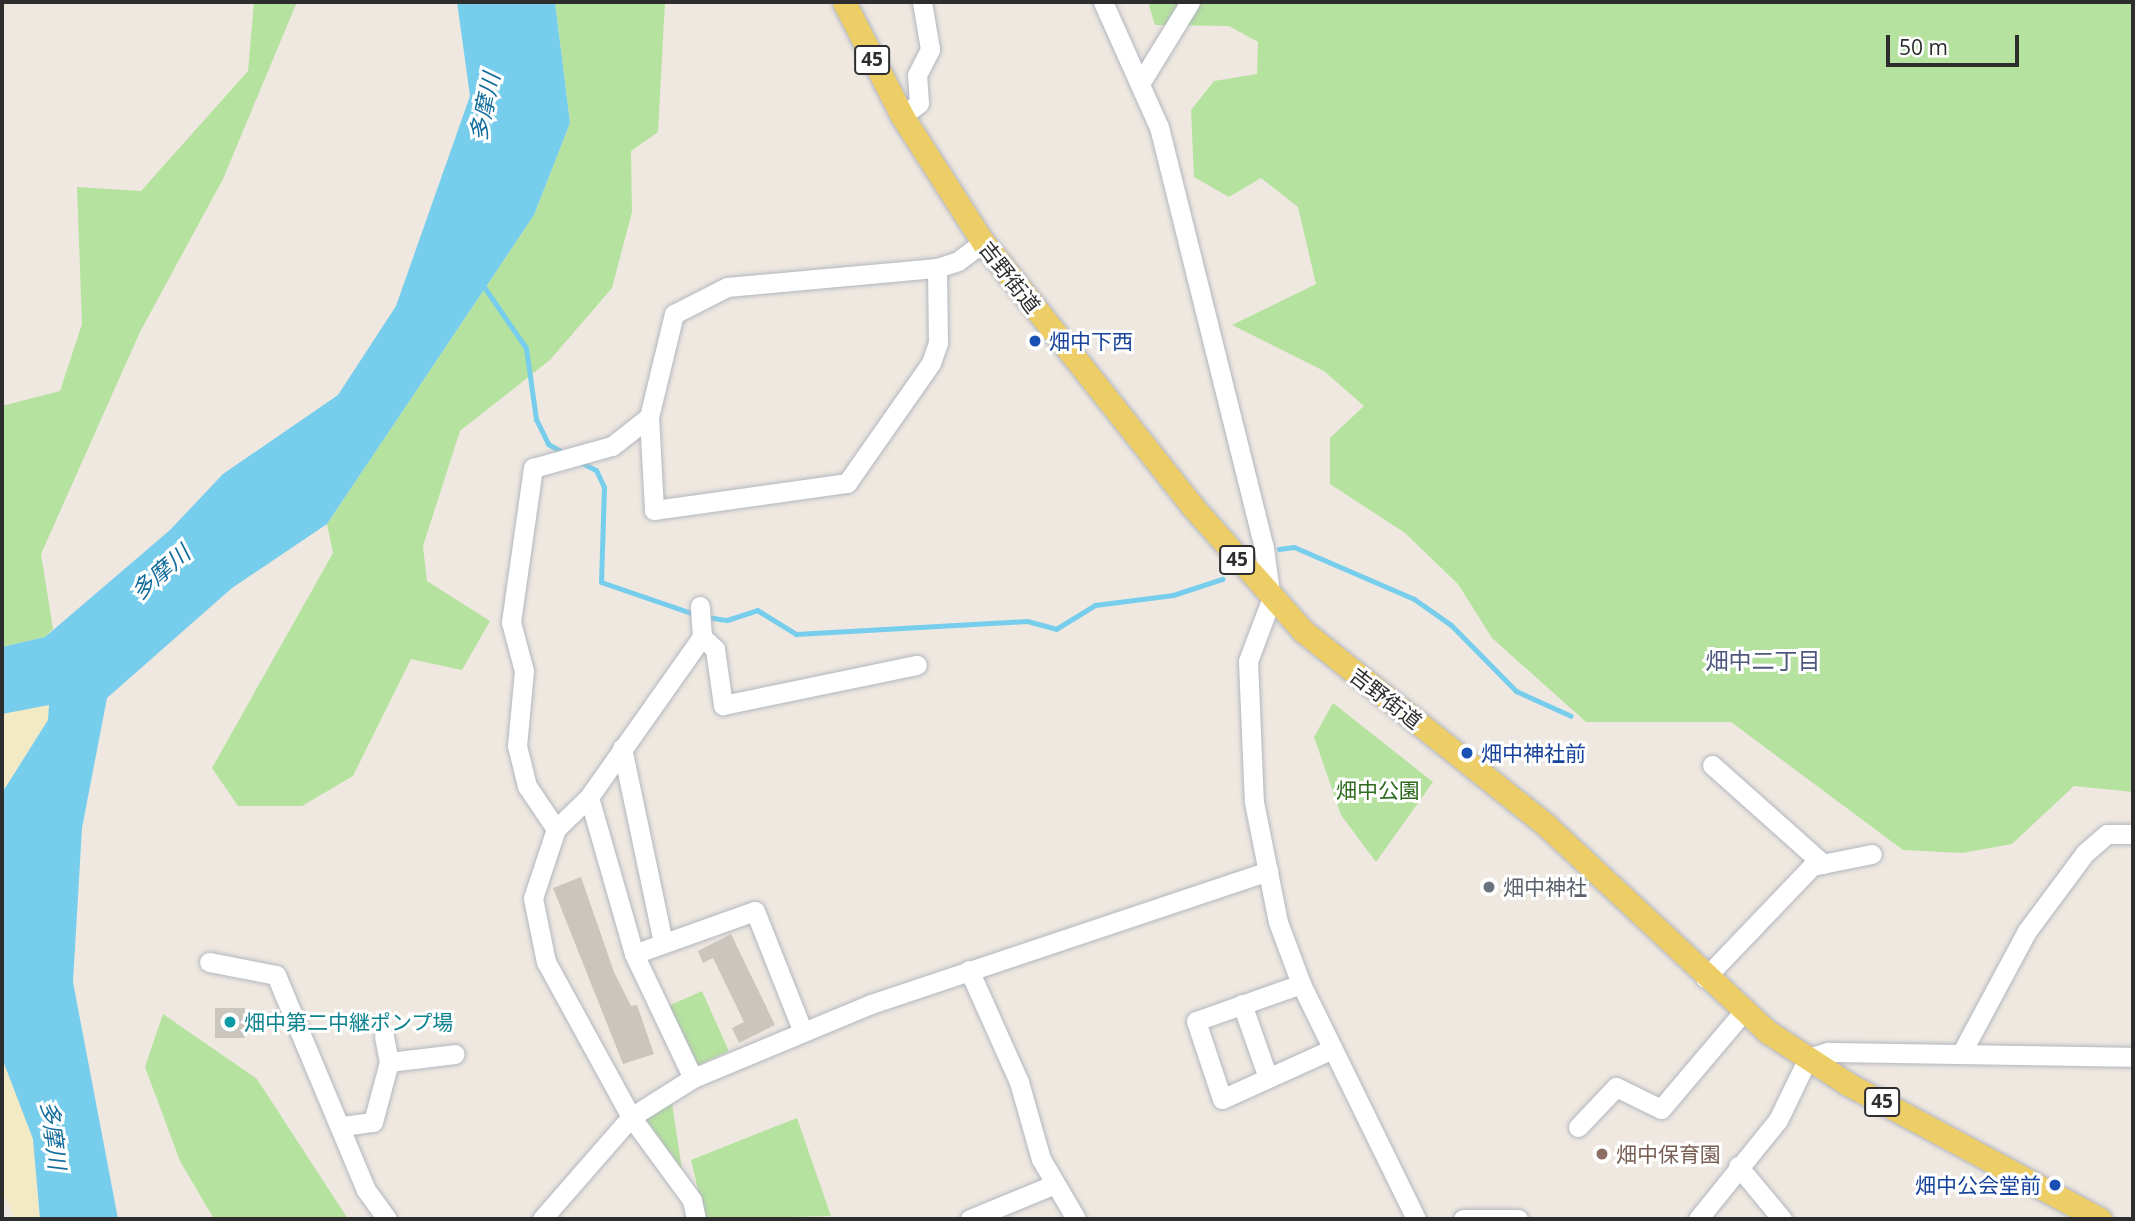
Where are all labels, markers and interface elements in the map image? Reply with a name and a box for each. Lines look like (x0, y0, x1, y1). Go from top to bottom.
scale bar (1890, 21, 2023, 65)
text: 50 m (1899, 33, 1948, 61)
road number: 45 (853, 44, 891, 76)
water label: 多摩川 (463, 70, 505, 144)
street label: 吉野街道 (974, 236, 1046, 318)
place label: 畑中下西 (1049, 328, 1133, 354)
marker: 畑中下西 (1027, 333, 1043, 349)
water label: 多摩川 (125, 539, 195, 605)
road number: 45 (1218, 544, 1256, 576)
district label: 畑中二丁目 (1706, 646, 1820, 674)
street label: 吉野街道 (1345, 662, 1427, 734)
place label: 畑中神社前 (1481, 740, 1586, 766)
marker: 畑中神社前 (1459, 745, 1475, 761)
park label: 畑中公園 (1336, 777, 1420, 803)
place label: 畑中神社 (1503, 874, 1587, 900)
marker: 畑中神社 (1481, 879, 1497, 895)
place label: 畑中第二中継ポンプ場 (244, 1009, 454, 1035)
marker: 畑中第二中継ポンプ場 (222, 1014, 238, 1030)
road number: 45 (1863, 1086, 1901, 1118)
water label: 多摩川 (36, 1099, 72, 1171)
place label: 畑中保育園 (1616, 1141, 1721, 1167)
marker: 畑中保育園 (1594, 1146, 1610, 1162)
place label: 畑中公会堂前 (1915, 1172, 2041, 1198)
marker: 畑中公会堂前 (2047, 1177, 2063, 1193)

